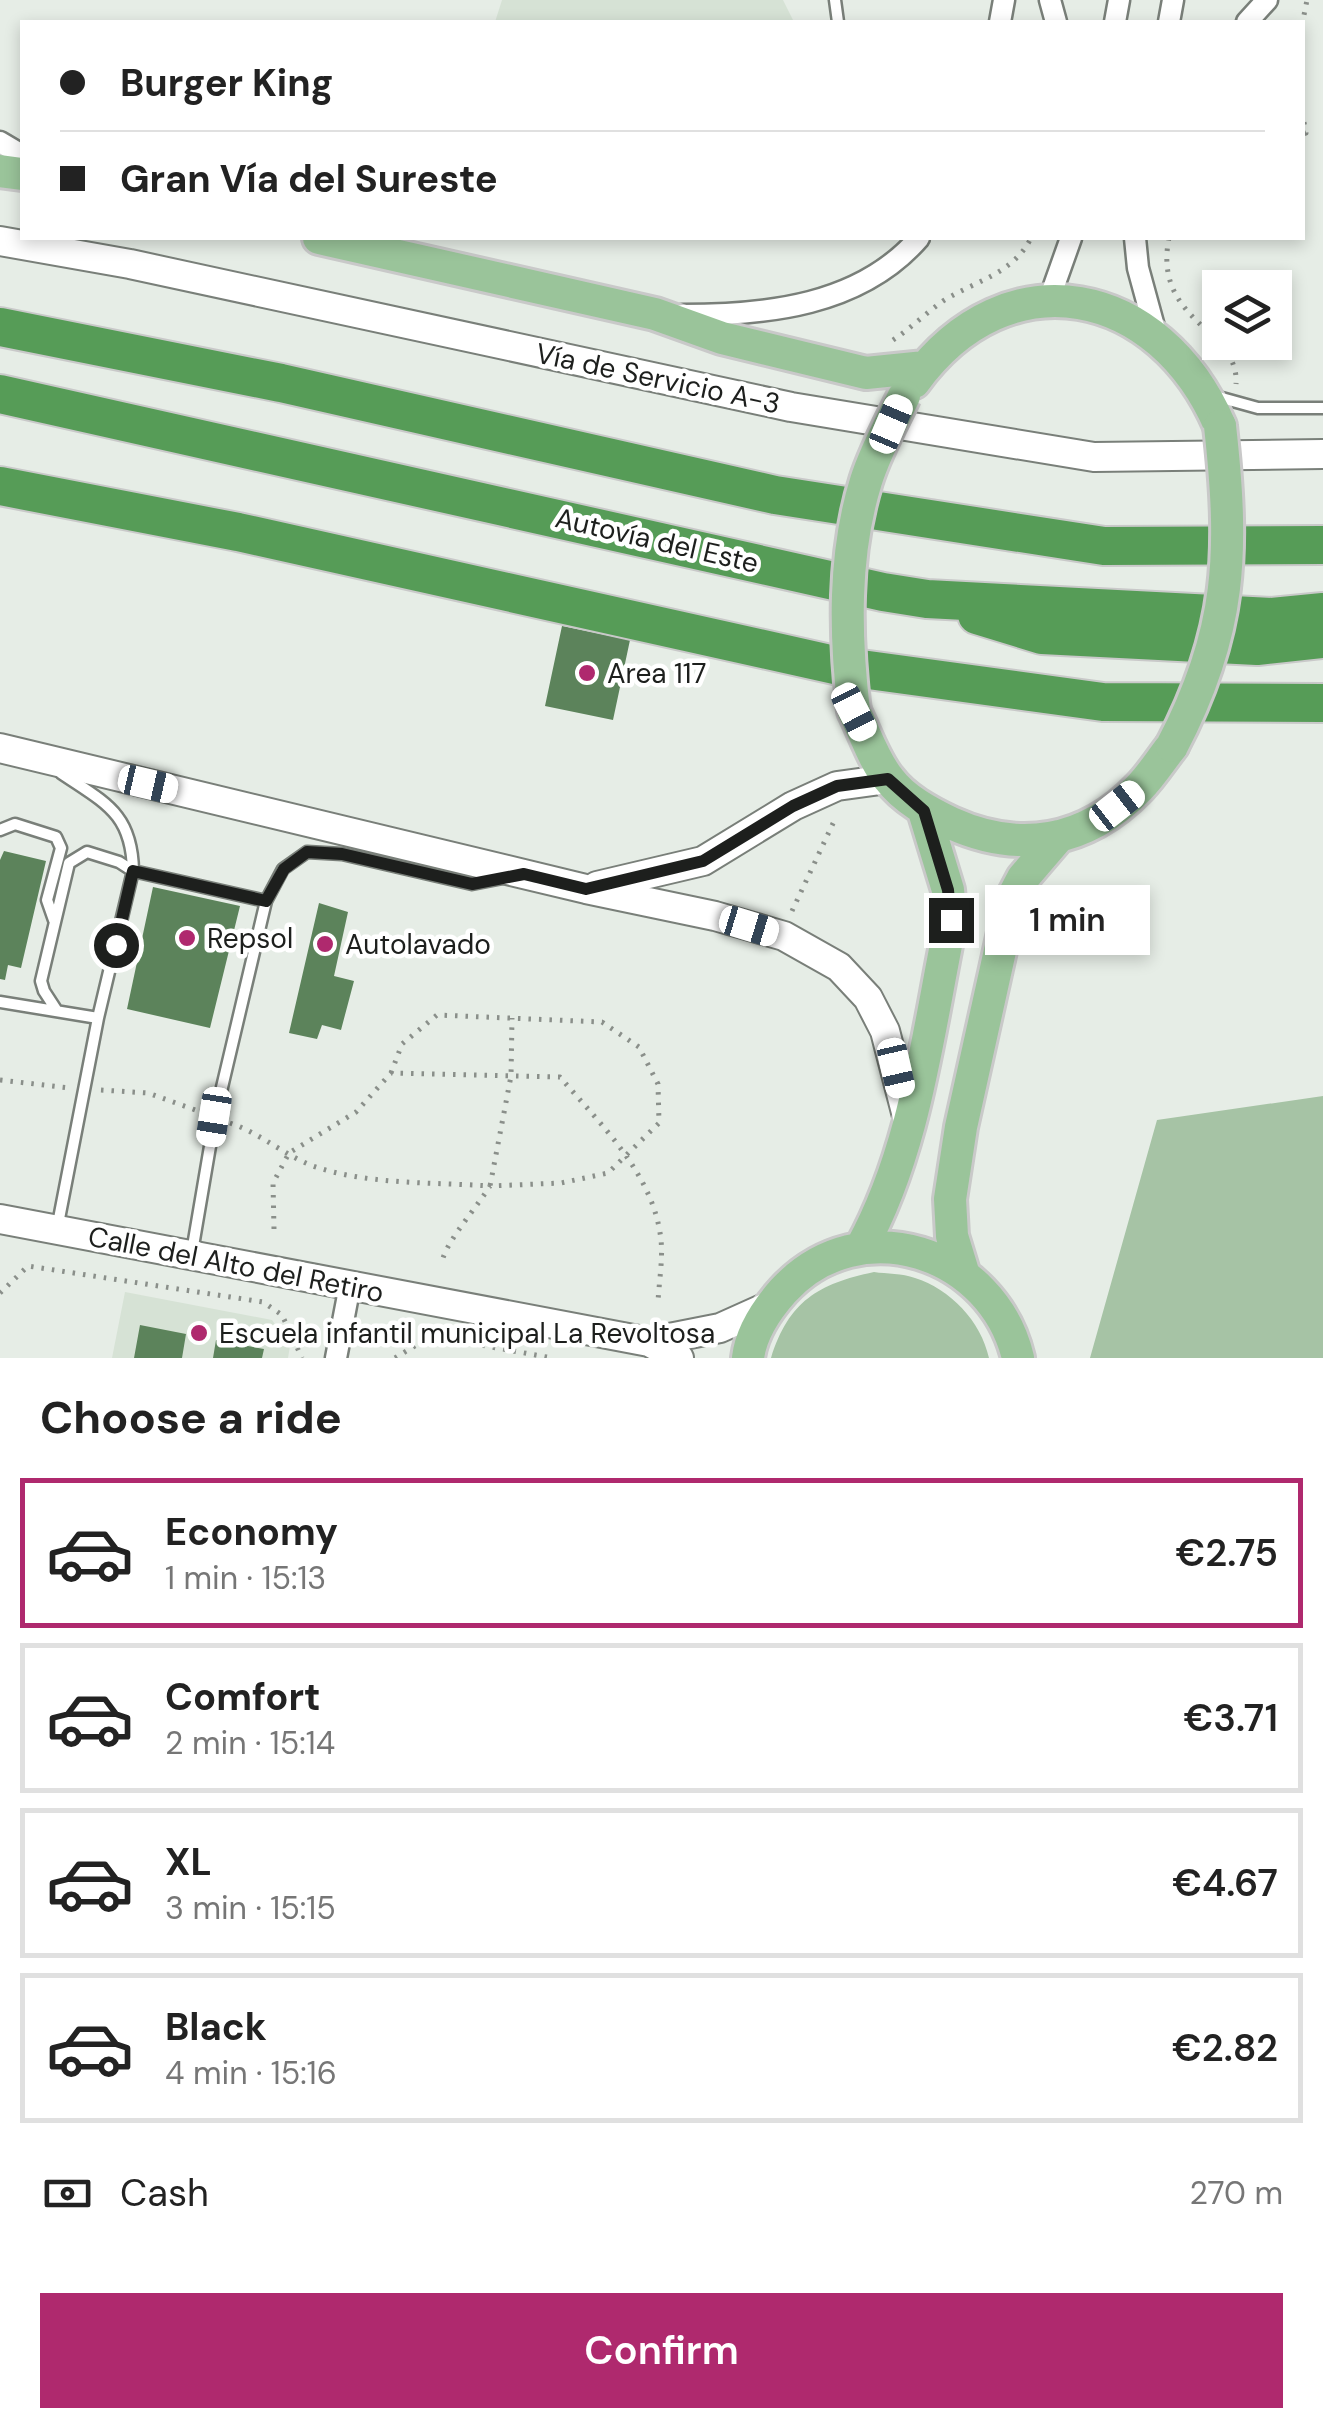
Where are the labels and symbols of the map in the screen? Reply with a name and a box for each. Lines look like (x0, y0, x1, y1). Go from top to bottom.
street label: Vía de Servicio A-3 (532, 335, 783, 422)
car (865, 391, 917, 457)
street label: Autovía del Este (552, 499, 762, 582)
place label: Area 117 (607, 655, 706, 692)
marker: Area 117 (576, 662, 598, 684)
car (827, 678, 881, 746)
car (115, 763, 181, 805)
car (1084, 776, 1150, 836)
callout: 1 min (986, 885, 1151, 955)
route end (929, 898, 974, 943)
car (716, 903, 782, 949)
place label: Repsol (207, 920, 293, 957)
route start (94, 923, 139, 968)
place label: Autolavado (345, 926, 491, 963)
marker: Repsol (176, 927, 198, 949)
marker: Autolavado (314, 933, 336, 955)
car (875, 1035, 917, 1101)
car (194, 1085, 234, 1149)
street label: Calle del Alto del Retiro (85, 1218, 387, 1311)
place label: Escuela infantil municipal La Revoltosa (219, 1315, 715, 1352)
marker: Escuela infantil municipal La Revoltosa (188, 1322, 210, 1344)

